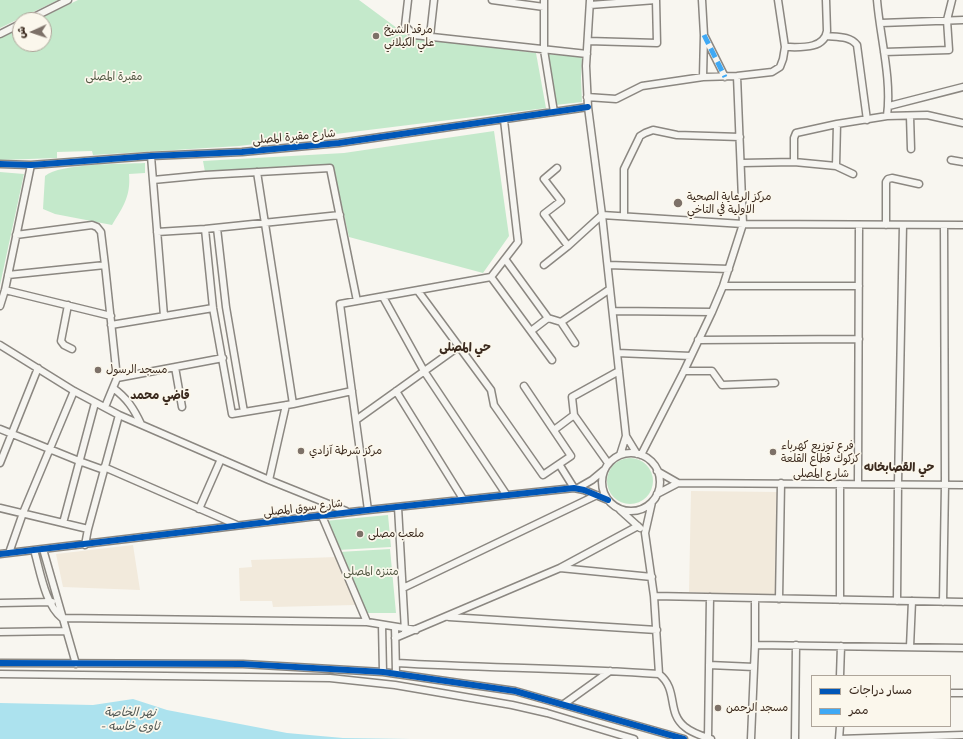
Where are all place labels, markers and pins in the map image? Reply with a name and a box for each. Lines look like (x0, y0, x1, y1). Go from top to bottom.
place label: مرقد الشيخ علي الكيلاني (384, 23, 434, 49)
marker: مرقد الشيخ علي الكيلاني (371, 31, 381, 41)
place label: مركز الرعاية الصحية الاولية في التاخي (687, 190, 771, 216)
marker: مركز الرعاية الصحية الاولية في التاخي (672, 197, 684, 209)
place label: مسجد الرسول (106, 363, 168, 377)
marker: مسجد الرسول (93, 365, 103, 375)
place label: فرع توزيع كهرباء كركوك قطاع القلعة (781, 439, 860, 465)
place label: مركز شرطة آزادي (309, 444, 382, 458)
marker: مركز شرطة آزادي (296, 446, 306, 456)
marker: فرع توزيع كهرباء كركوك قطاع القلعة (768, 447, 778, 457)
place label: ملعب مصلى (368, 527, 424, 541)
marker: ملعب مصلى (355, 529, 365, 539)
place label: مسجد الرحمن (726, 701, 788, 715)
marker: مسجد الرحمن (713, 703, 723, 713)

